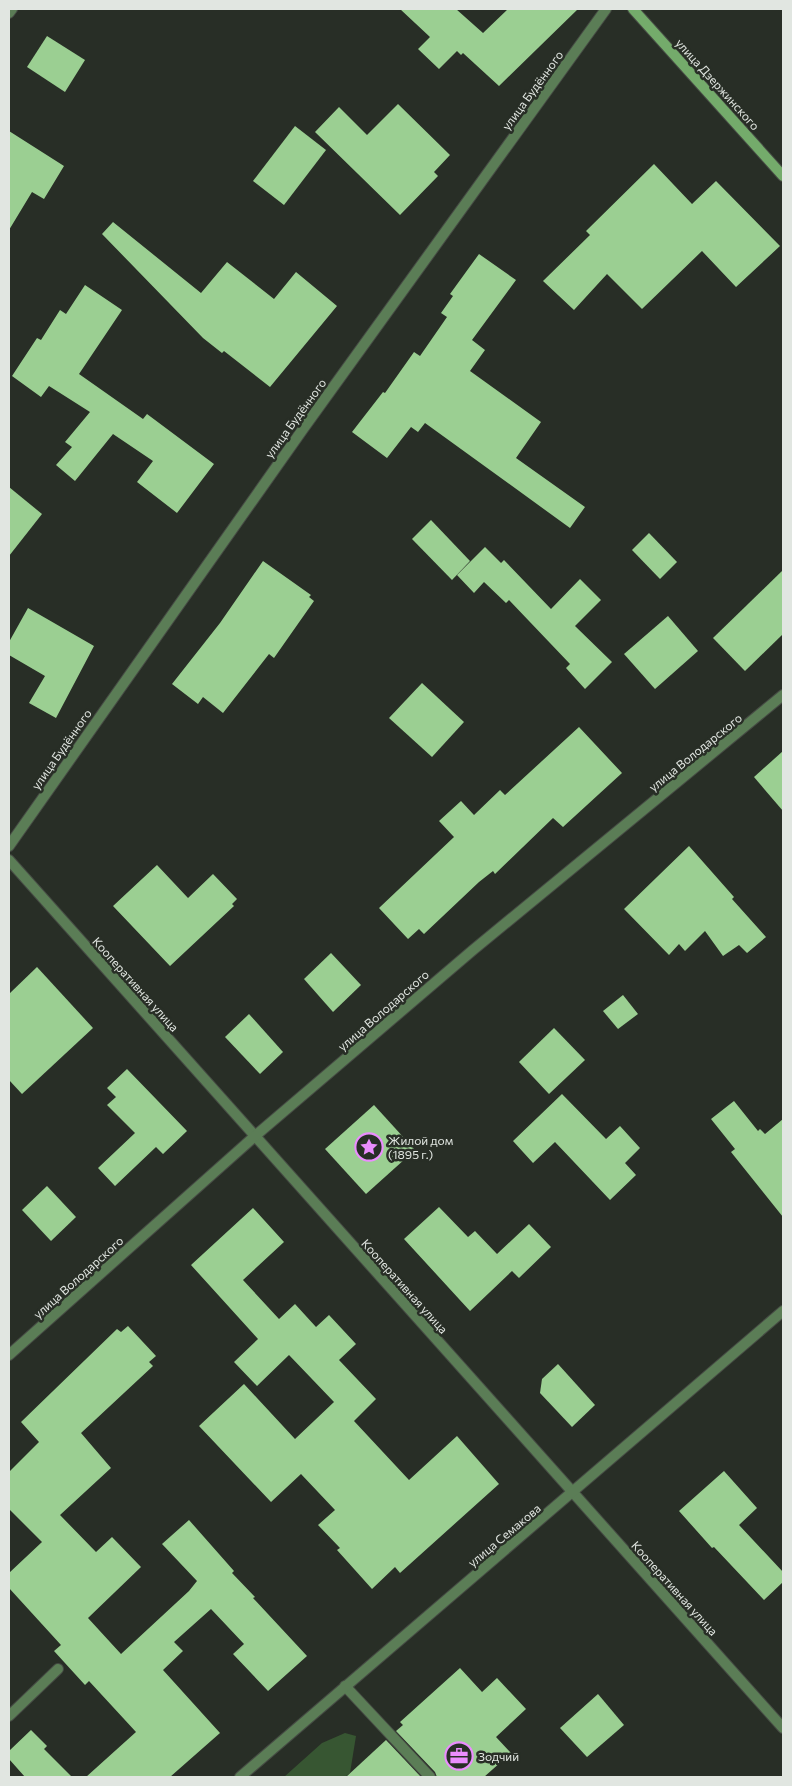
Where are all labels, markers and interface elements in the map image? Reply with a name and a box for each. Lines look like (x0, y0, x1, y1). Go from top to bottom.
street label: улица Дзержинского (673, 35, 763, 133)
street label: улица Будённого (498, 48, 566, 132)
street label: улица Будённого (261, 376, 329, 460)
street label: улица Будённого (28, 706, 94, 792)
street label: улица Володарского (646, 710, 744, 794)
street label: Кооперативная улица (90, 934, 182, 1034)
street label: улица Володарского (335, 967, 431, 1053)
place icon: Жилой дом (1895 г.) (354, 1132, 384, 1162)
place label: Жилой дом (1895 г.) (388, 1133, 453, 1161)
street label: улица Володарского (30, 1233, 126, 1321)
street label: Кооперативная улица (359, 1236, 451, 1336)
street label: улица Семакова (465, 1501, 543, 1569)
street label: Кооперативная улица (629, 1538, 721, 1638)
office icon: Зодчий (444, 1741, 474, 1771)
place label: Зодчий (478, 1749, 519, 1763)

